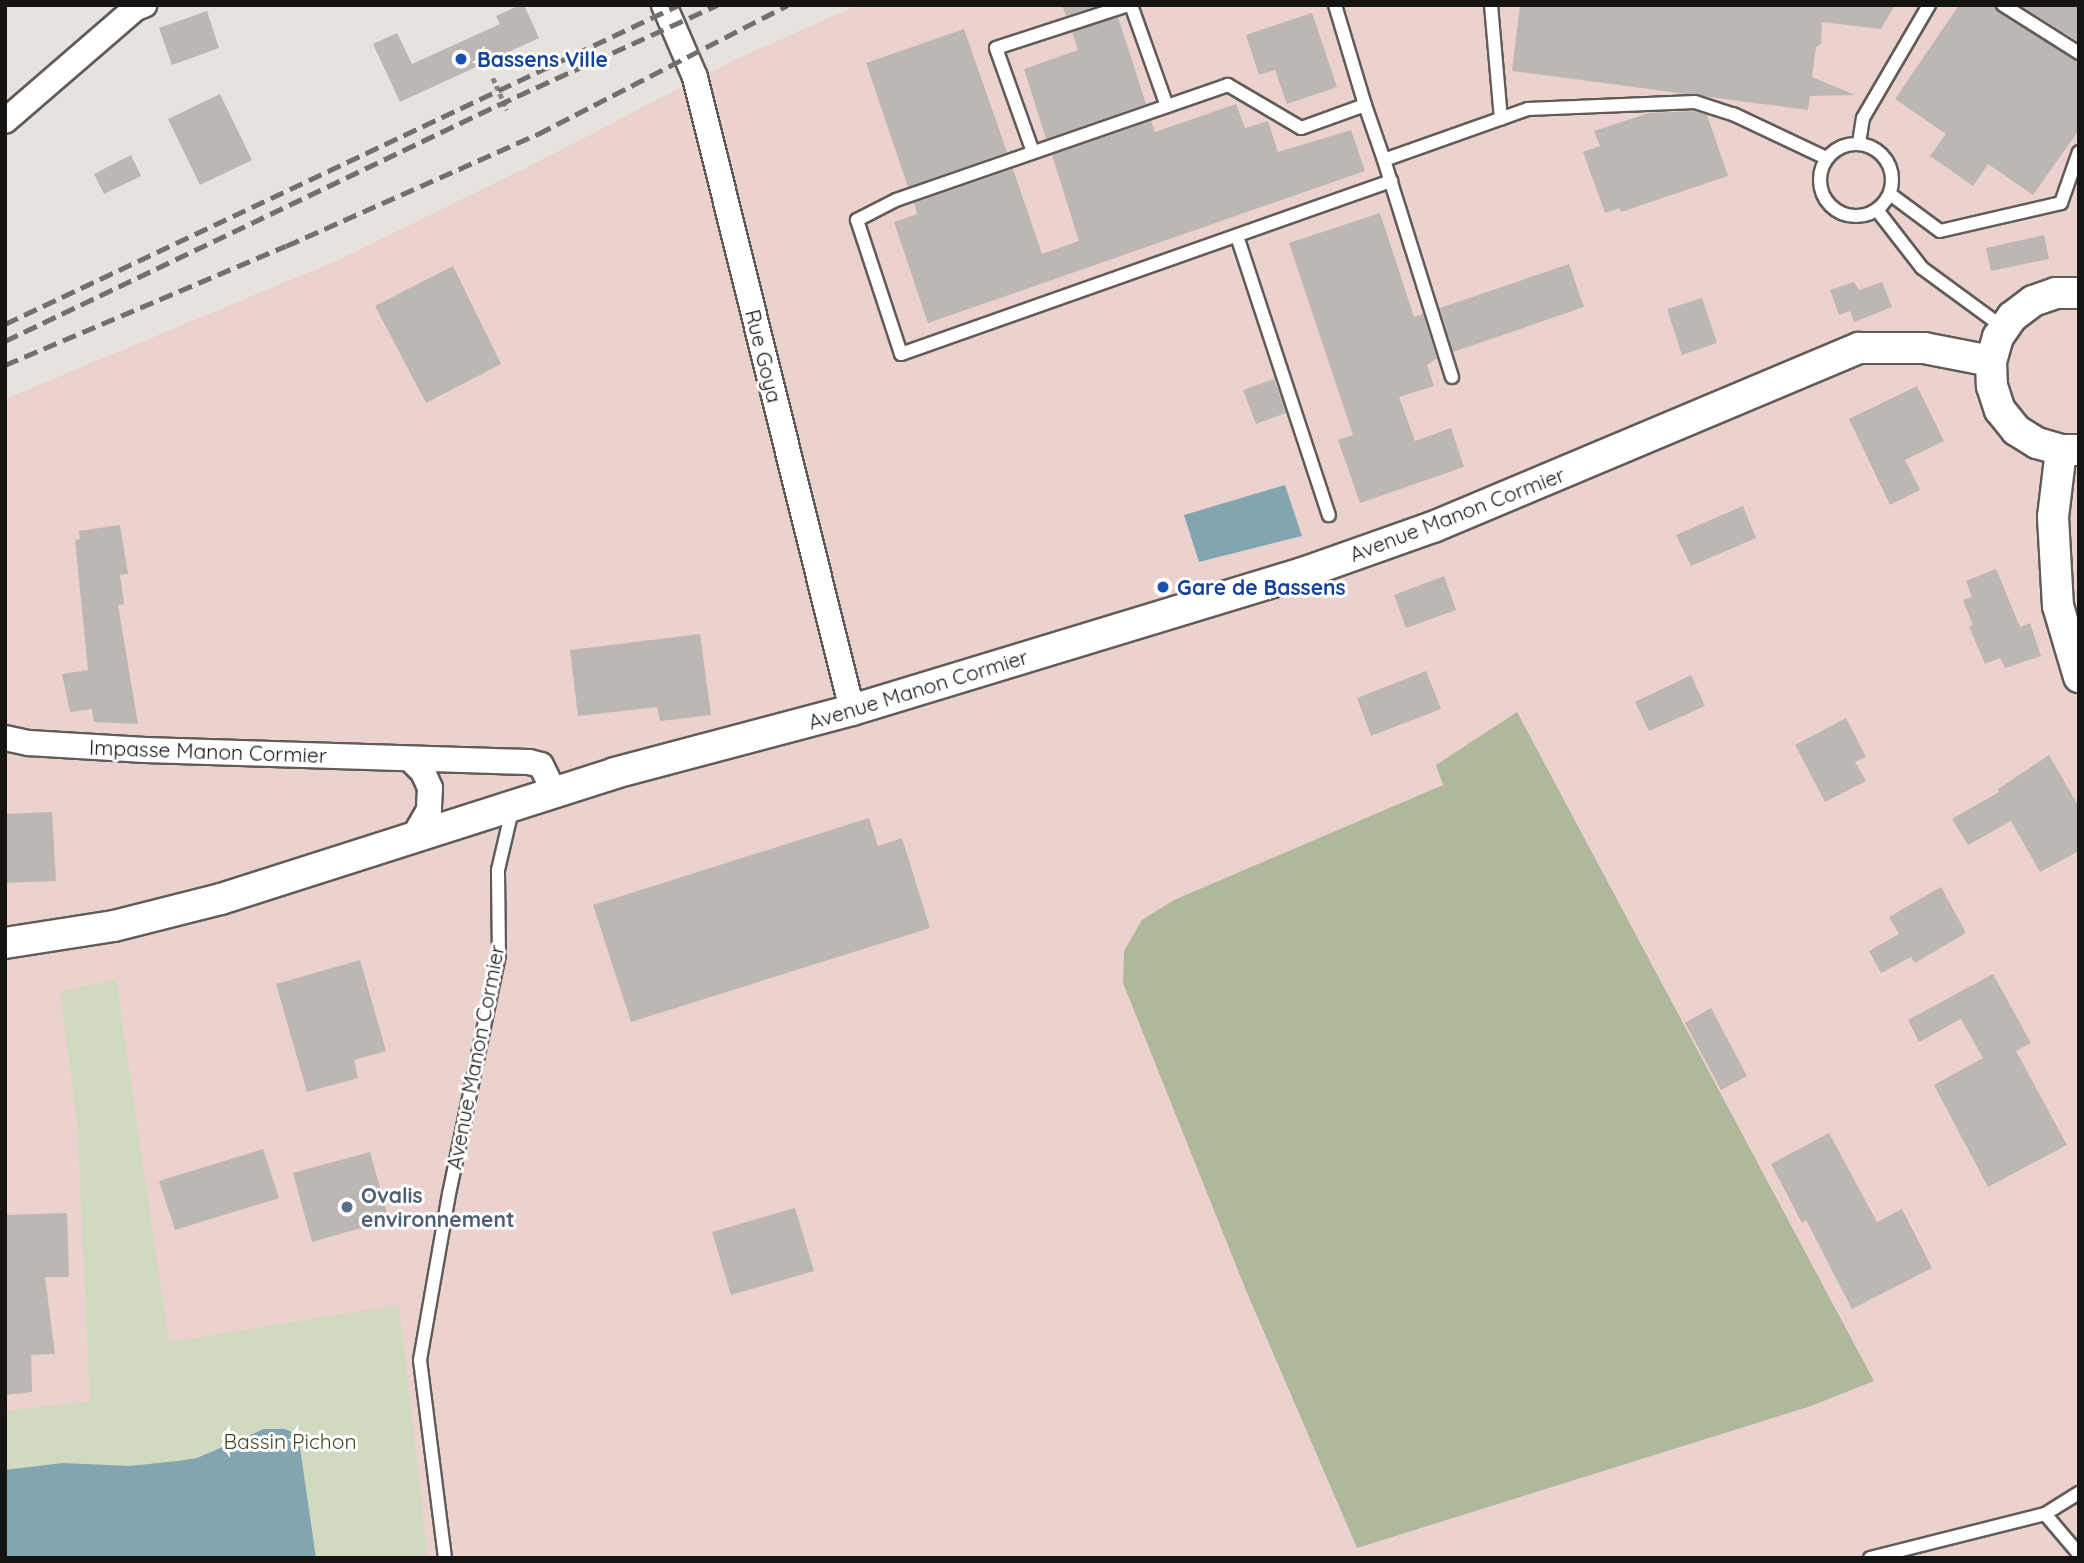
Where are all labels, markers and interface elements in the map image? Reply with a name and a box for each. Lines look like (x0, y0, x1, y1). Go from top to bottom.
place label: Bassens Ville (477, 46, 608, 72)
marker: Bassens Ville (451, 49, 471, 69)
street label: Rue Goya (740, 307, 788, 405)
street label: Avenue Manon Cormier (1346, 461, 1568, 567)
place label: Gare de Bassens (1177, 574, 1346, 600)
marker: Gare de Bassens (1155, 579, 1171, 595)
street label: Avenue Manon Cormier (805, 644, 1031, 734)
street label: Impasse Manon Cormier (89, 734, 327, 768)
street label: Avenue Manon Cormier (441, 942, 509, 1172)
place label: Ovalis environnement (361, 1182, 515, 1232)
marker: Ovalis environnement (339, 1199, 355, 1215)
park label: Bassin Pichon (223, 1428, 357, 1454)

